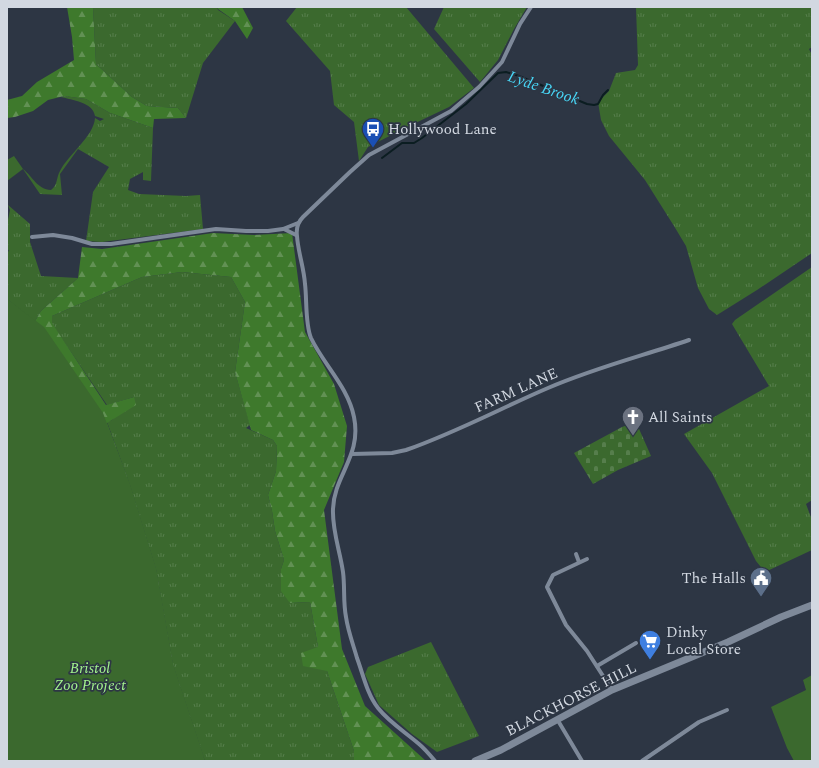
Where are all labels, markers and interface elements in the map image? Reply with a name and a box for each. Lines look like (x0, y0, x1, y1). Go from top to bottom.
water label: Lyde Brook (505, 64, 583, 112)
bus stop icon: Hollywood Lane (360, 116, 386, 149)
place label: Hollywood Lane (388, 118, 497, 141)
street label: FARM LANE (471, 362, 562, 419)
church icon: All Saints (620, 404, 646, 437)
place label: All Saints (648, 406, 713, 429)
public building icon: The Halls (748, 565, 774, 598)
place label: The Halls (681, 567, 746, 590)
place label: Dinky Local Store (666, 621, 741, 661)
supermarket icon: Dinky Local Store (637, 628, 663, 661)
park label: Bristol Zoo Project (54, 657, 126, 697)
street label: BLACKHORSE HILL (502, 657, 641, 742)

